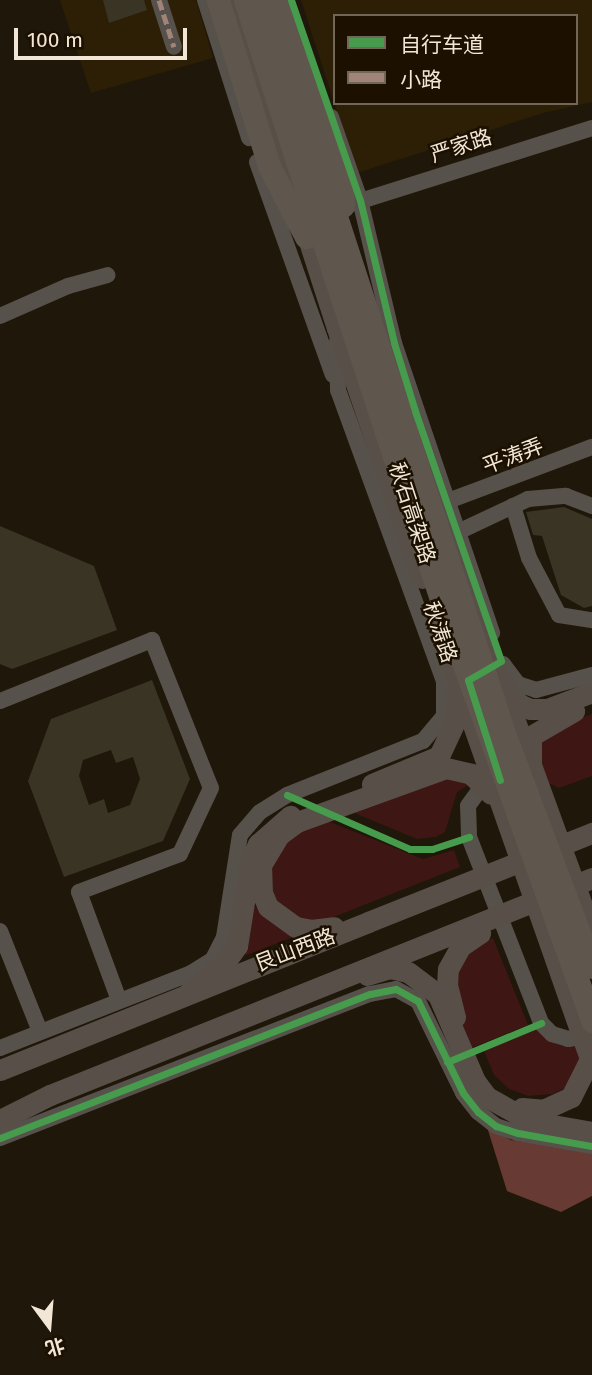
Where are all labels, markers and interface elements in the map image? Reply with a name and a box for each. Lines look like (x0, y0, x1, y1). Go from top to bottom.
scale bar (18, 14, 191, 58)
legend (333, 14, 578, 105)
text: 100 m (27, 27, 83, 53)
text: 自行车道 (400, 32, 484, 58)
text: 小路 (400, 67, 442, 93)
street label: 严家路 (427, 124, 495, 168)
street label: 平涛弄 (479, 433, 547, 479)
street label: 秋石高架路 (384, 459, 440, 567)
street label: 秋涛路 (418, 598, 462, 666)
street label: 艮山西路 (251, 923, 339, 977)
north arrow (14, 1291, 84, 1361)
text: 北 (43, 1333, 67, 1360)

